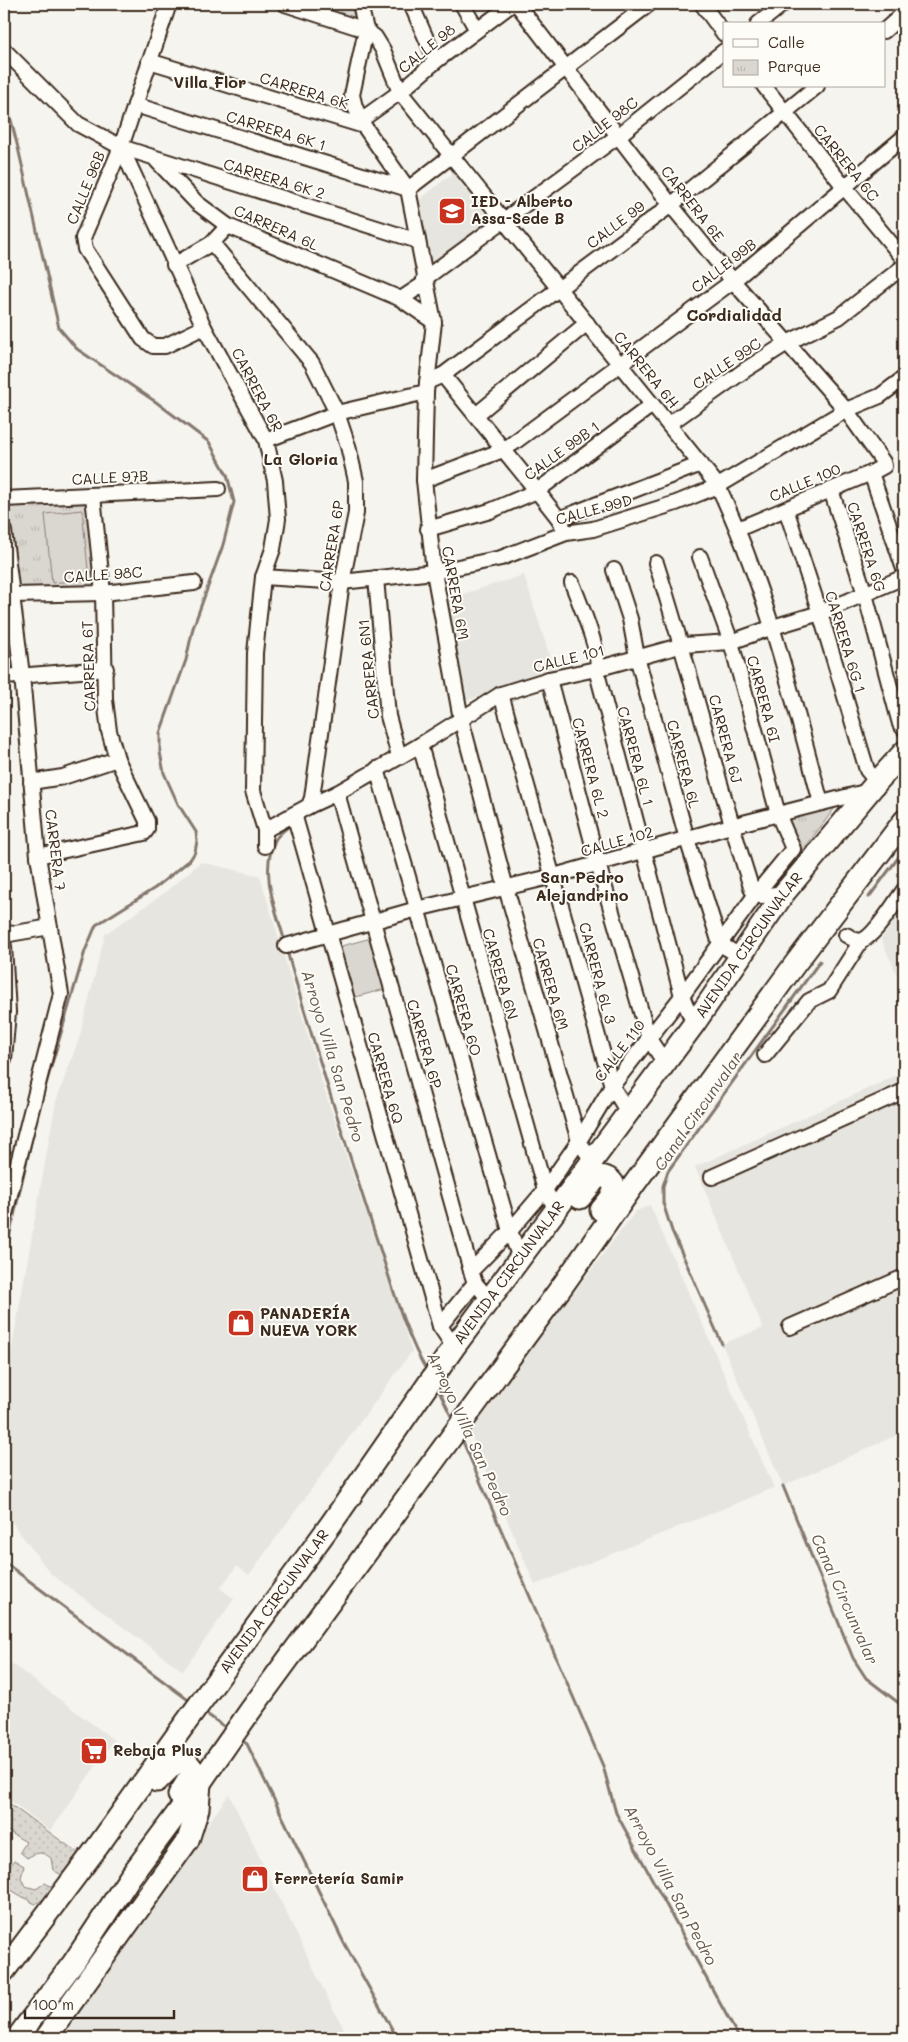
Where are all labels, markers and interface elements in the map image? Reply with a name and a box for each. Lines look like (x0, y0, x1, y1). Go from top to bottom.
street label: CALLE 98 (394, 19, 459, 77)
legend (723, 22, 886, 88)
text: Calle (768, 32, 805, 52)
text: Parque (768, 56, 821, 76)
street label: CARRERA 6K (257, 67, 351, 113)
district label: Villa Flor (174, 71, 246, 92)
street label: CALLE 98C (567, 92, 642, 156)
street label: CARRERA 6K 1 (224, 105, 329, 155)
street label: CARRERA 6C (810, 120, 884, 205)
street label: CALLE 96B (61, 148, 109, 227)
street label: CARRERA 6K 2 (221, 153, 327, 203)
street label: CARRERA 6E (657, 161, 729, 246)
place label: IED - Alberto Assa-Sede B (471, 191, 573, 228)
school or university icon: IED - Alberto Assa-Sede B (437, 196, 467, 226)
street label: CALLE 99 (582, 196, 649, 253)
street label: CARRERA 6L (231, 200, 322, 255)
street label: CALLE 99B (687, 234, 760, 297)
district label: Cordialidad (686, 304, 782, 325)
street label: CARRERA 6H (610, 327, 684, 412)
street label: CALLE 99C (688, 333, 765, 393)
street label: CARRERA 6R (227, 344, 288, 435)
street label: CALLE 99B 1 (520, 416, 603, 484)
district label: La Gloria (264, 448, 339, 469)
street label: CALLE 100 (766, 458, 843, 506)
street label: CALLE 97B (71, 465, 149, 489)
street label: CALLE 99D (553, 489, 634, 529)
street label: CARRERA 6P (314, 499, 348, 593)
street label: CARRERA 6G (843, 499, 891, 594)
street label: CARRERA 6M (438, 544, 474, 641)
street label: CALLE 98C (63, 561, 143, 587)
street label: CARRERA 6G 1 (821, 588, 871, 695)
street label: CARRERA 6N1 (353, 618, 383, 720)
street label: CARRERA 6T (76, 620, 100, 712)
street label: CALLE 101 (531, 640, 607, 677)
street label: CARRERA 6I (743, 653, 785, 745)
street label: CARRERA 6J (705, 692, 748, 786)
street label: CARRERA 6L 1 (613, 704, 659, 808)
street label: CARRERA 6L 2 (568, 715, 614, 820)
street label: CARRERA 6L (663, 717, 705, 810)
street label: CARRERA 7 (41, 808, 71, 892)
street label: CALLE 102 (578, 821, 655, 861)
district label: San Pedro Alejandrino (536, 866, 629, 905)
street label: AVENIDA CIRCUNVALAR (690, 867, 806, 1022)
street label: CARRERA 6L 3 (575, 920, 621, 1026)
street label: CARRERA 6N (478, 926, 524, 1022)
street label: CARRERA 6M (528, 935, 574, 1032)
street label: CARRERA 6O (441, 961, 487, 1058)
water label: Arroyo Villa San Pedro (297, 967, 370, 1145)
street label: CARRERA 6P (403, 997, 447, 1091)
street label: CALLE 110 (589, 1015, 649, 1086)
street label: CARRERA 6Q (363, 1030, 409, 1126)
water label: Canal Circunvalar (648, 1047, 747, 1175)
street label: AVENIDA CIRCUNVALAR (449, 1196, 568, 1348)
place label: PANADERÍA NUEVA YORK (260, 1303, 357, 1340)
shop icon: PANADERÍA NUEVA YORK (226, 1308, 256, 1338)
water label: Arroyo Villa San Pedro (423, 1348, 518, 1520)
street label: AVENIDA CIRCUNVALAR (214, 1525, 333, 1677)
water label: Canal Circunvalar (807, 1530, 884, 1668)
supermarket icon: Rebaja Plus (79, 1736, 109, 1766)
place label: Rebaja Plus (113, 1740, 202, 1760)
water label: Arroyo Villa San Pedro (620, 1801, 723, 1969)
shop icon: Ferretería Samir (240, 1864, 270, 1894)
place label: Ferretería Samir (274, 1868, 404, 1888)
scale bar (25, 1987, 174, 2019)
text: 100 m (32, 1994, 74, 2014)

